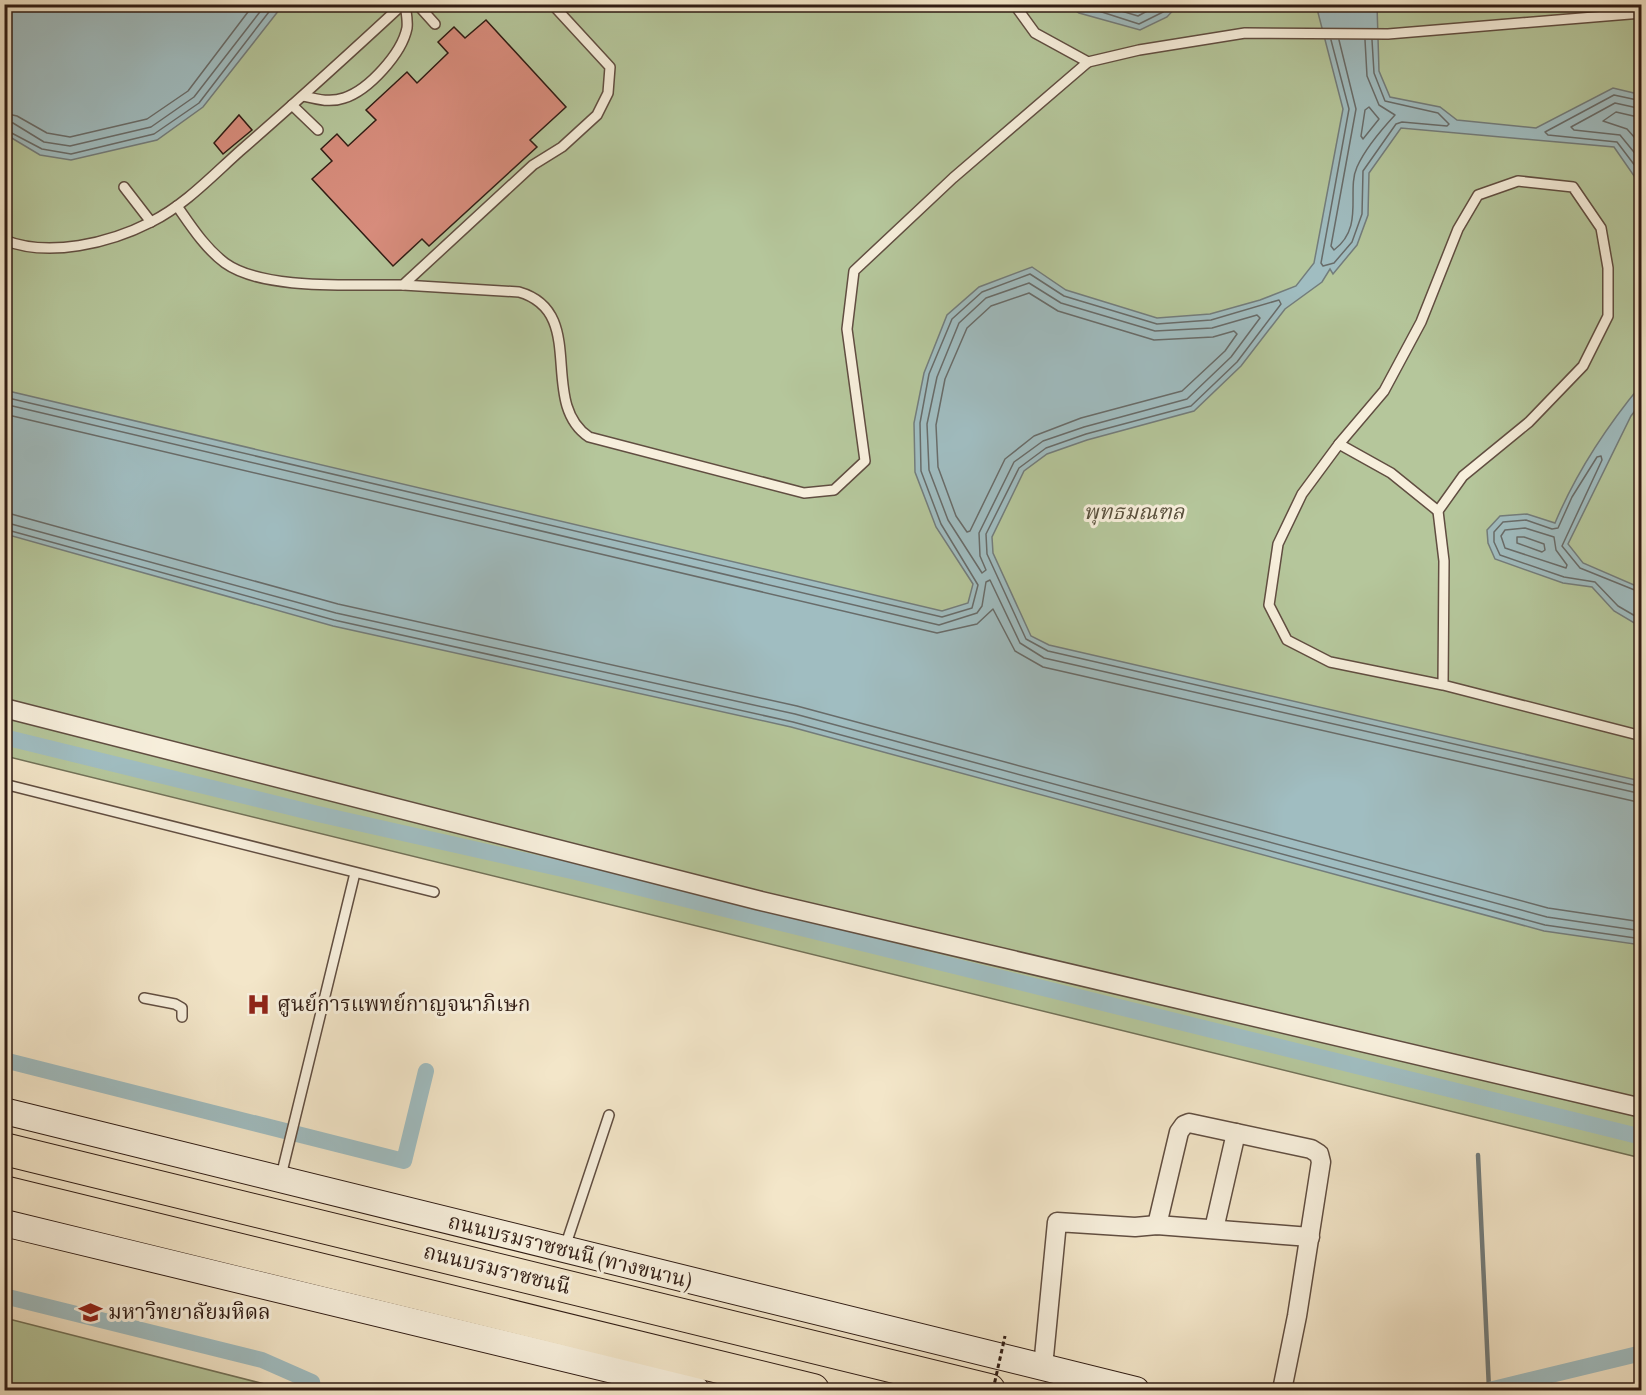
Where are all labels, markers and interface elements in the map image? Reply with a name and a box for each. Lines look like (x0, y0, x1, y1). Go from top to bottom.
park label: พุทธมณฑล (1084, 499, 1185, 528)
hospital icon: ศูนย์การแพทย์กาญจนาภิเษก (246, 991, 272, 1017)
place label: ศูนย์การแพทย์กาญจนาภิเษก (277, 991, 531, 1020)
street label: ถนนบรมราชชนนี (ทางขนาน) (445, 1208, 695, 1294)
street label: ถนนบรมราชชนนี (421, 1239, 573, 1299)
school or university icon: มหาวิทยาลัยมหิดล (77, 1299, 103, 1325)
place label: มหาวิทยาลัยมหิดล (108, 1299, 271, 1328)

